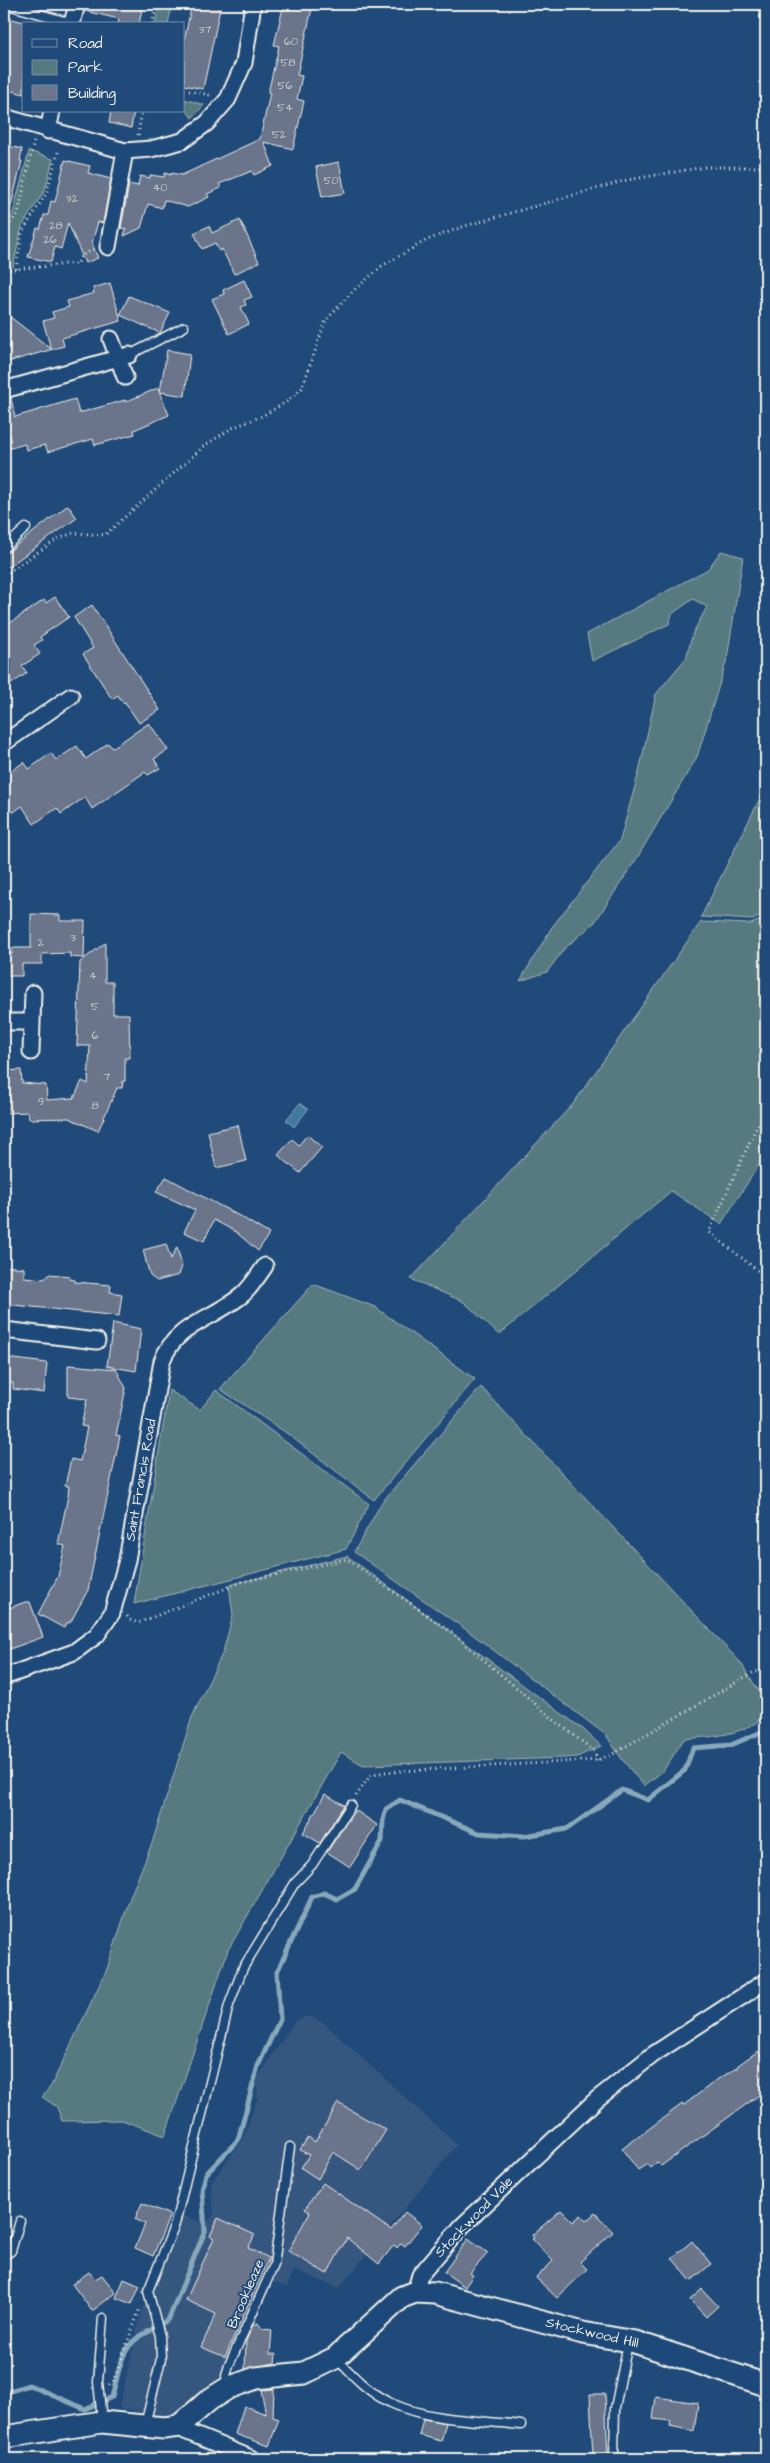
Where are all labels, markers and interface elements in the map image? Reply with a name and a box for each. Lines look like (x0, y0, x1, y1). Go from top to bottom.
legend (22, 22, 185, 112)
house number: 37 (199, 22, 211, 37)
text: Road (68, 33, 103, 54)
house number: 60 (284, 34, 298, 49)
house number: 58 (281, 55, 295, 70)
text: Park (68, 57, 103, 78)
house number: 56 (278, 78, 292, 93)
text: Building (68, 83, 116, 105)
house number: 54 (277, 100, 293, 115)
house number: 52 (272, 127, 287, 142)
house number: 50 (324, 173, 338, 188)
house number: 40 (153, 180, 167, 195)
house number: 32 (66, 191, 79, 206)
house number: 28 (49, 218, 63, 233)
house number: 26 (43, 232, 57, 247)
house number: 3 (70, 930, 76, 945)
house number: 2 (38, 935, 45, 950)
house number: 4 (89, 968, 97, 983)
house number: 5 (91, 999, 99, 1014)
house number: 6 (92, 1028, 99, 1043)
house number: 7 (104, 1069, 111, 1084)
house number: 9 (38, 1094, 44, 1109)
house number: 8 (91, 1098, 99, 1113)
street label: Saint Francis Road (120, 1417, 162, 1543)
street label: Stockwood Vale (430, 2172, 518, 2262)
street label: Brookleaze (222, 2256, 270, 2332)
street label: Stockwood Hill (544, 2313, 640, 2353)

